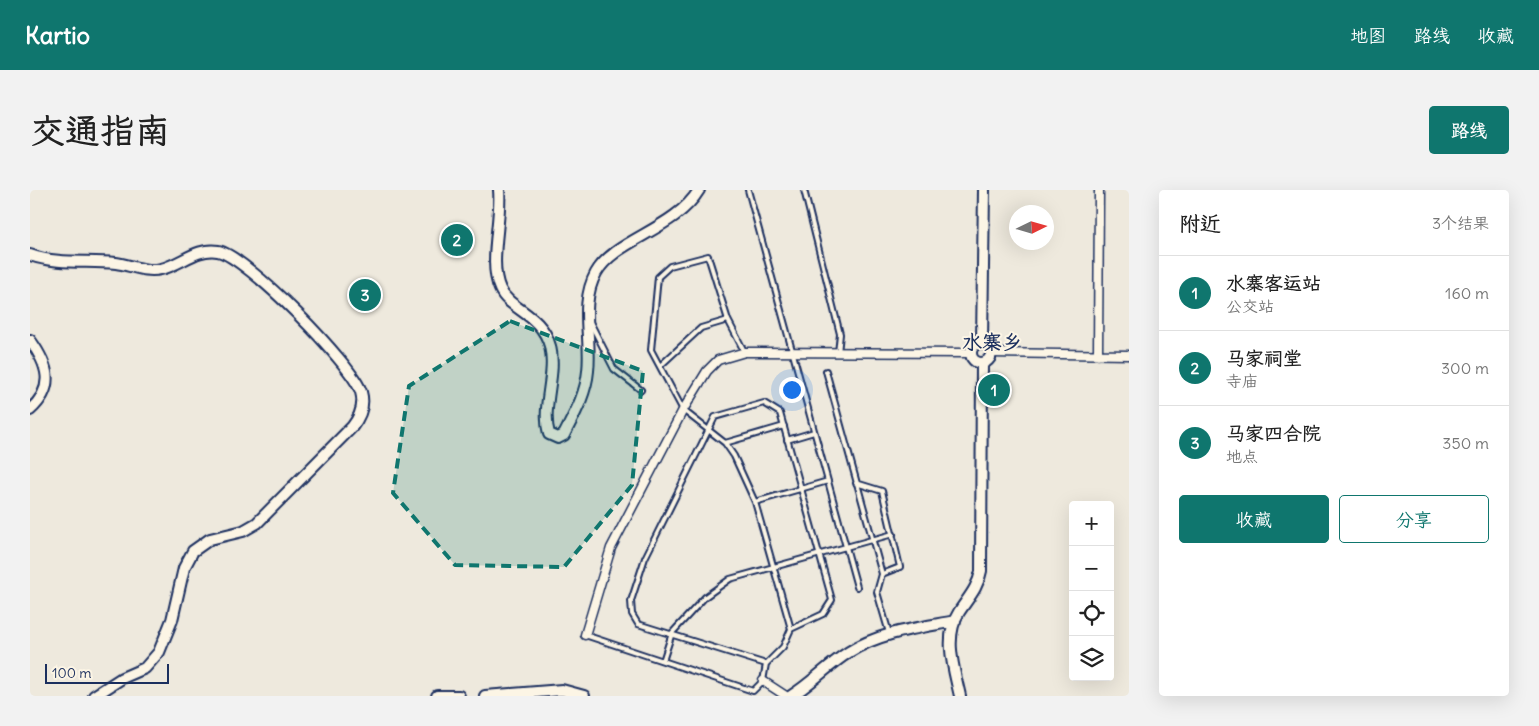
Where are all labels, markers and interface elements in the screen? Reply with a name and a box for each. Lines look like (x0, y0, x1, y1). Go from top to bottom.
text: Kartio (25, 20, 90, 50)
text: 地图 (1350, 24, 1386, 47)
text: 路线 (1414, 24, 1450, 47)
text: 收藏 (1478, 24, 1514, 47)
button: 路线 (1429, 106, 1509, 154)
text: 交通指南 (30, 108, 170, 152)
north arrow (1009, 205, 1054, 250)
text: 附近 (1179, 210, 1221, 237)
text: 3个结果 (1432, 213, 1489, 233)
pin: 2 (441, 221, 473, 259)
text: 水寨客运站 (1226, 271, 1321, 295)
pin: 3 (349, 276, 381, 314)
text: 1 (1192, 283, 1198, 303)
text: 160 m (1445, 283, 1489, 303)
text: 公交站 (1226, 296, 1274, 316)
district label: 水寨乡 (962, 329, 1022, 354)
text: 马家祠堂 (1226, 346, 1302, 370)
text: 2 (1191, 358, 1199, 378)
text: 300 m (1441, 358, 1489, 378)
pin: 1 (978, 371, 1010, 409)
text: 寺庙 (1226, 371, 1258, 391)
your location (779, 377, 805, 403)
text: 马家四合院 (1226, 421, 1321, 445)
text: 3 (1190, 433, 1200, 453)
text: 350 m (1442, 433, 1489, 453)
text: 地点 (1226, 446, 1258, 466)
button: 收藏 (1179, 495, 1329, 543)
button: 分享 (1339, 495, 1489, 543)
map controls (1069, 501, 1114, 681)
button: + (1069, 501, 1114, 546)
button: − (1069, 546, 1114, 591)
button: locate (1069, 591, 1114, 636)
button: layers (1069, 636, 1114, 681)
scale bar (45, 661, 169, 684)
text: 100 m (52, 664, 92, 682)

